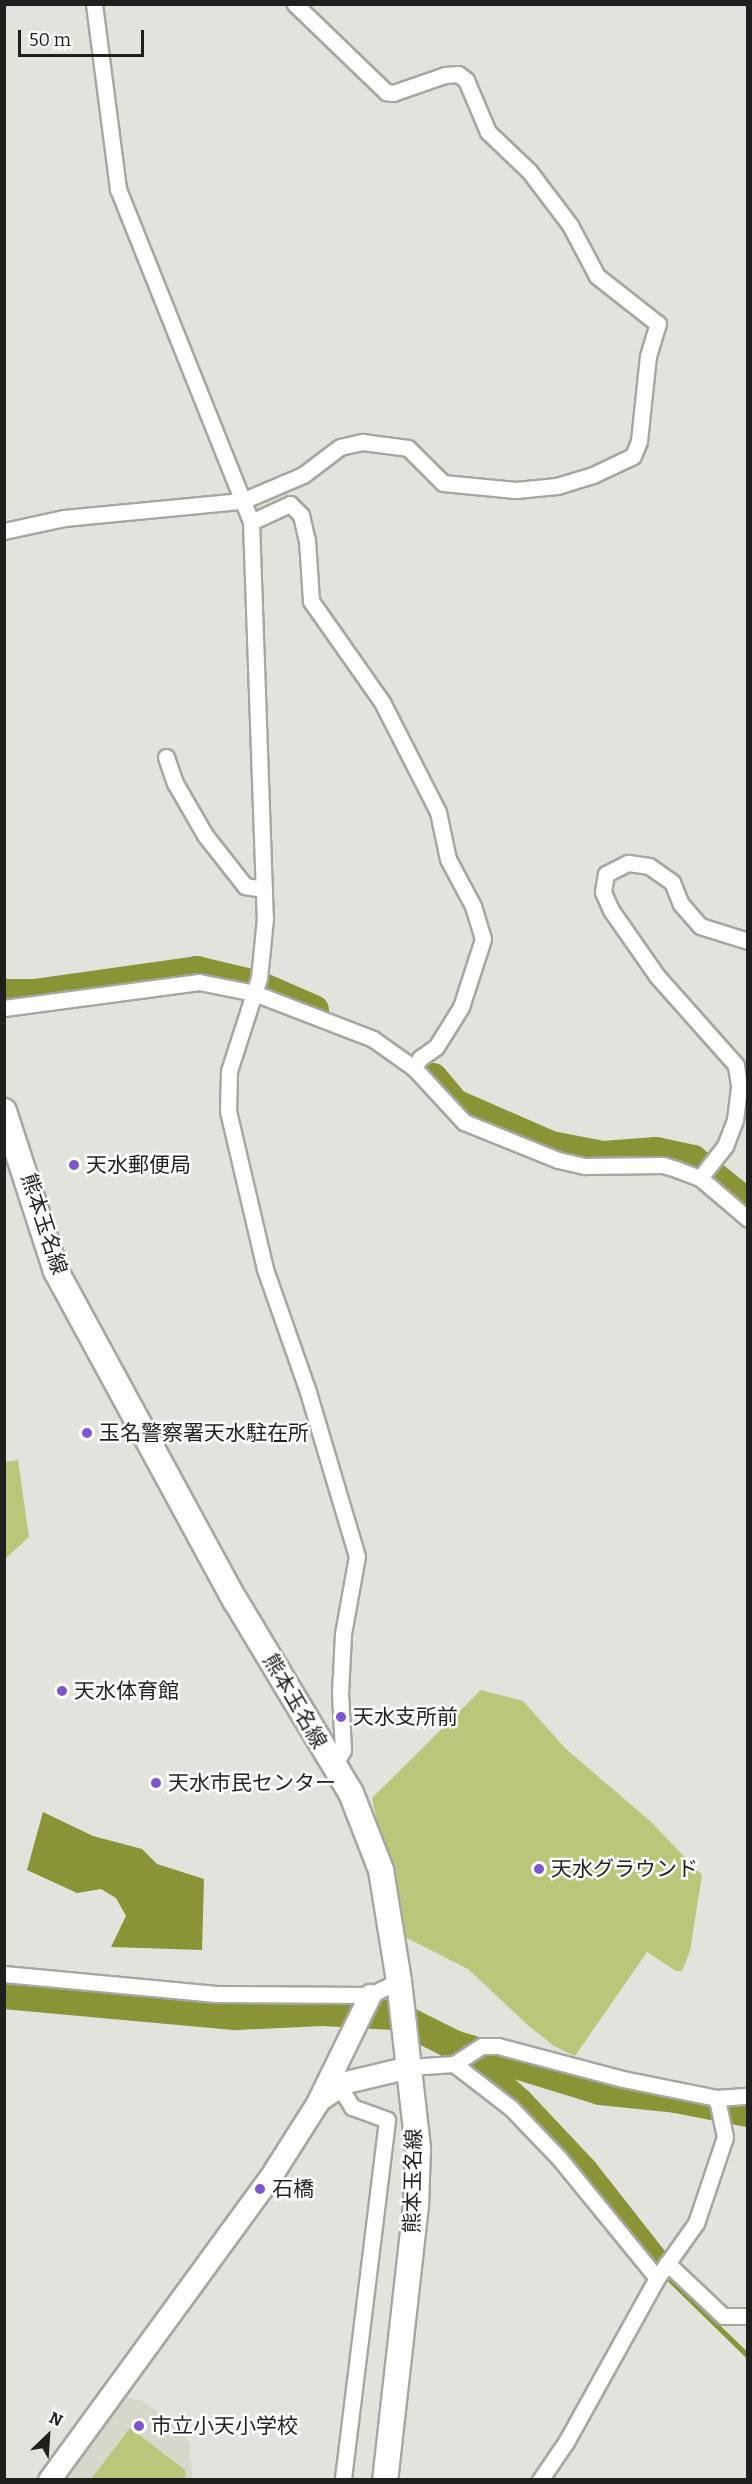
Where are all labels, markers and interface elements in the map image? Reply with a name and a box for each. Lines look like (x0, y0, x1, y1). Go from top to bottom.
scale bar (21, 18, 147, 56)
text: 50 m (29, 29, 71, 51)
place label: 天水郵便局 (86, 1152, 191, 1178)
marker: 天水郵便局 (67, 1158, 81, 1172)
street label: 熊本玉名線 (16, 1170, 72, 1278)
place label: 玉名警察署天水駐在所 (99, 1420, 309, 1446)
marker: 玉名警察署天水駐在所 (80, 1426, 94, 1440)
street label: 熊本玉名線 (258, 1649, 332, 1753)
place label: 天水体育館 (74, 1678, 179, 1704)
marker: 天水体育館 (55, 1684, 69, 1698)
place label: 天水支所前 (353, 1704, 458, 1730)
marker: 天水支所前 (334, 1710, 348, 1724)
place label: 天水市民センター (168, 1770, 336, 1796)
marker: 天水市民センター (149, 1776, 163, 1790)
place label: 天水グラウンド (551, 1856, 698, 1882)
marker: 天水グラウンド (532, 1862, 546, 1876)
street label: 熊本玉名線 (399, 2128, 427, 2234)
place label: 石橋 (272, 2176, 314, 2202)
marker: 石橋 (253, 2182, 267, 2196)
north arrow (18, 2406, 78, 2466)
text: N (46, 2408, 65, 2430)
place label: 市立小天小学校 (151, 2413, 298, 2439)
marker: 市立小天小学校 (132, 2419, 146, 2433)

